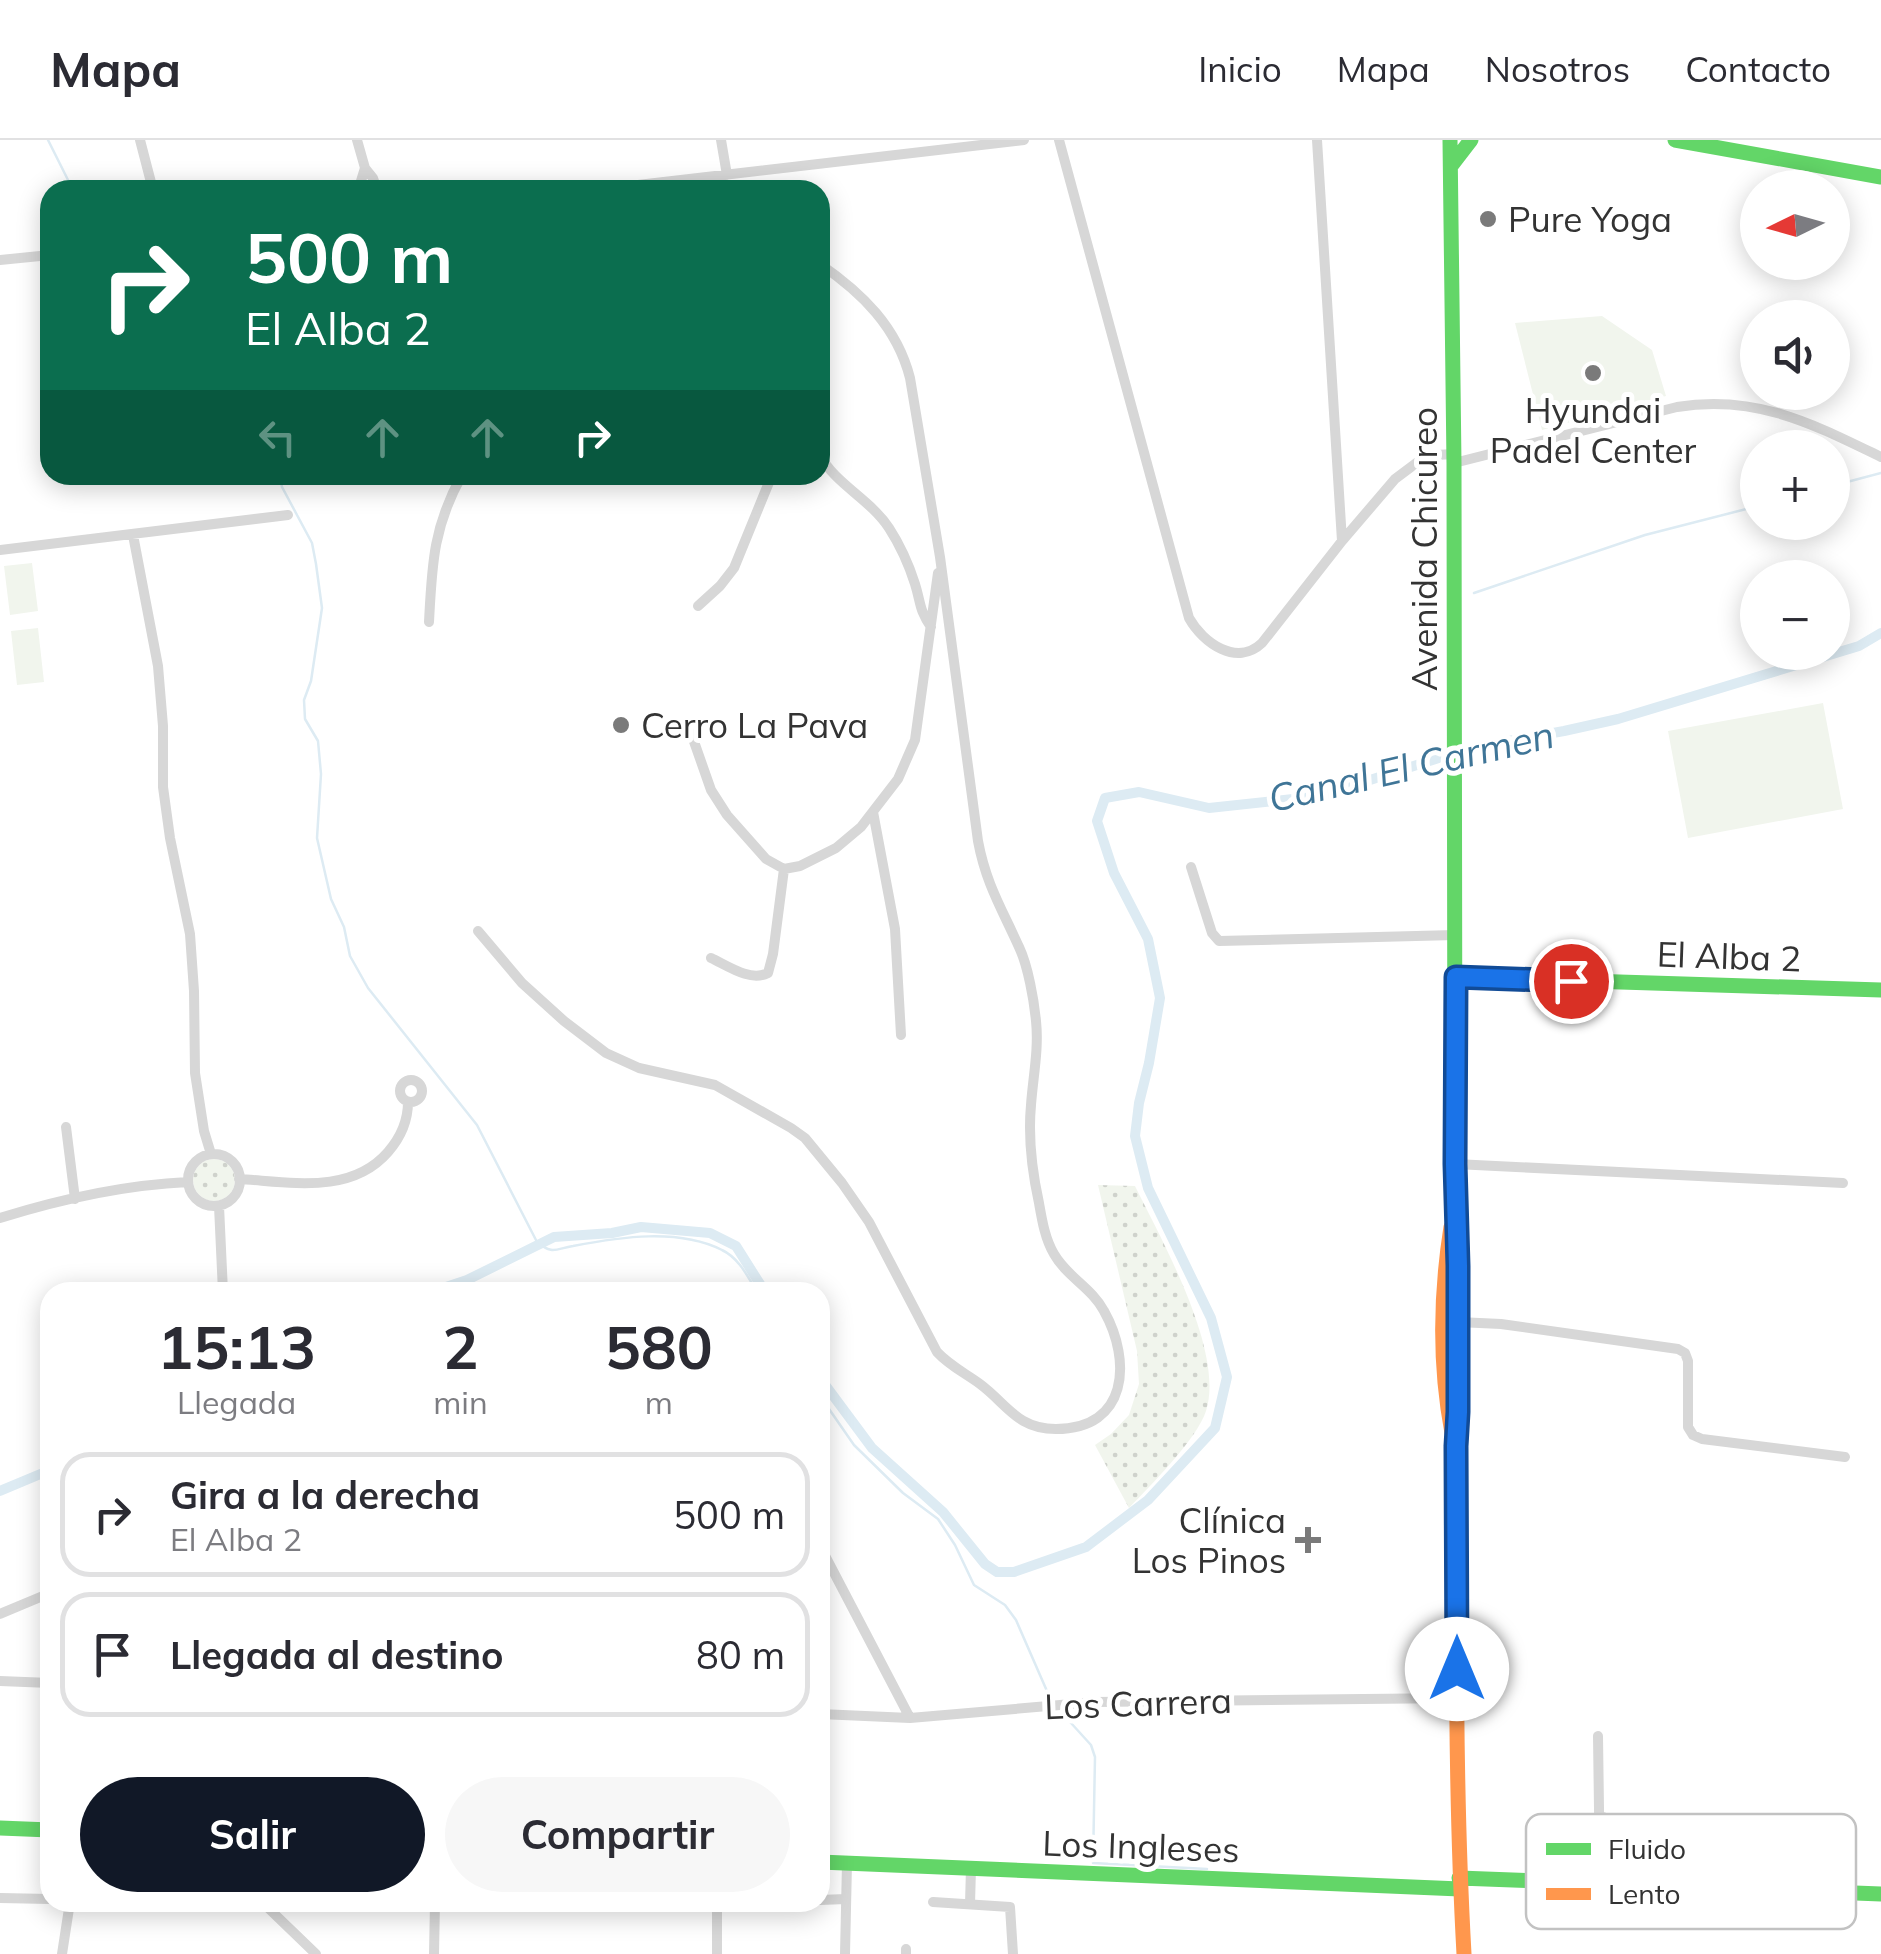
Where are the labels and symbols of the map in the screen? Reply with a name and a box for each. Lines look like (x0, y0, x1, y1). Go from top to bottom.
north arrow (1740, 170, 1850, 280)
place label: Pure Yoga (1508, 197, 1672, 241)
marker: Pure Yoga (1477, 208, 1499, 230)
marker: Hyundai Padel Center (1582, 362, 1604, 384)
place label: Hyundai Padel Center (1490, 388, 1697, 472)
street label: Avenida Chicureo (1402, 407, 1446, 691)
place label: Cerro La Pava (641, 703, 868, 747)
water label: Canal El Carmen (1263, 710, 1559, 822)
marker: Cerro La Pava (610, 714, 632, 736)
street label: El Alba 2 (1656, 931, 1802, 981)
pin (1529, 939, 1614, 1024)
place label: Clínica Los Pinos (1132, 1498, 1286, 1582)
marker: Clínica Los Pinos (1295, 1527, 1321, 1553)
position arrow (1405, 1617, 1509, 1721)
street label: Los Carrera (1044, 1678, 1232, 1728)
legend (1526, 1814, 1856, 1929)
street label: Los Ingleses (1042, 1821, 1240, 1871)
text: Fluido (1608, 1831, 1686, 1866)
text: Lento (1608, 1876, 1680, 1911)

